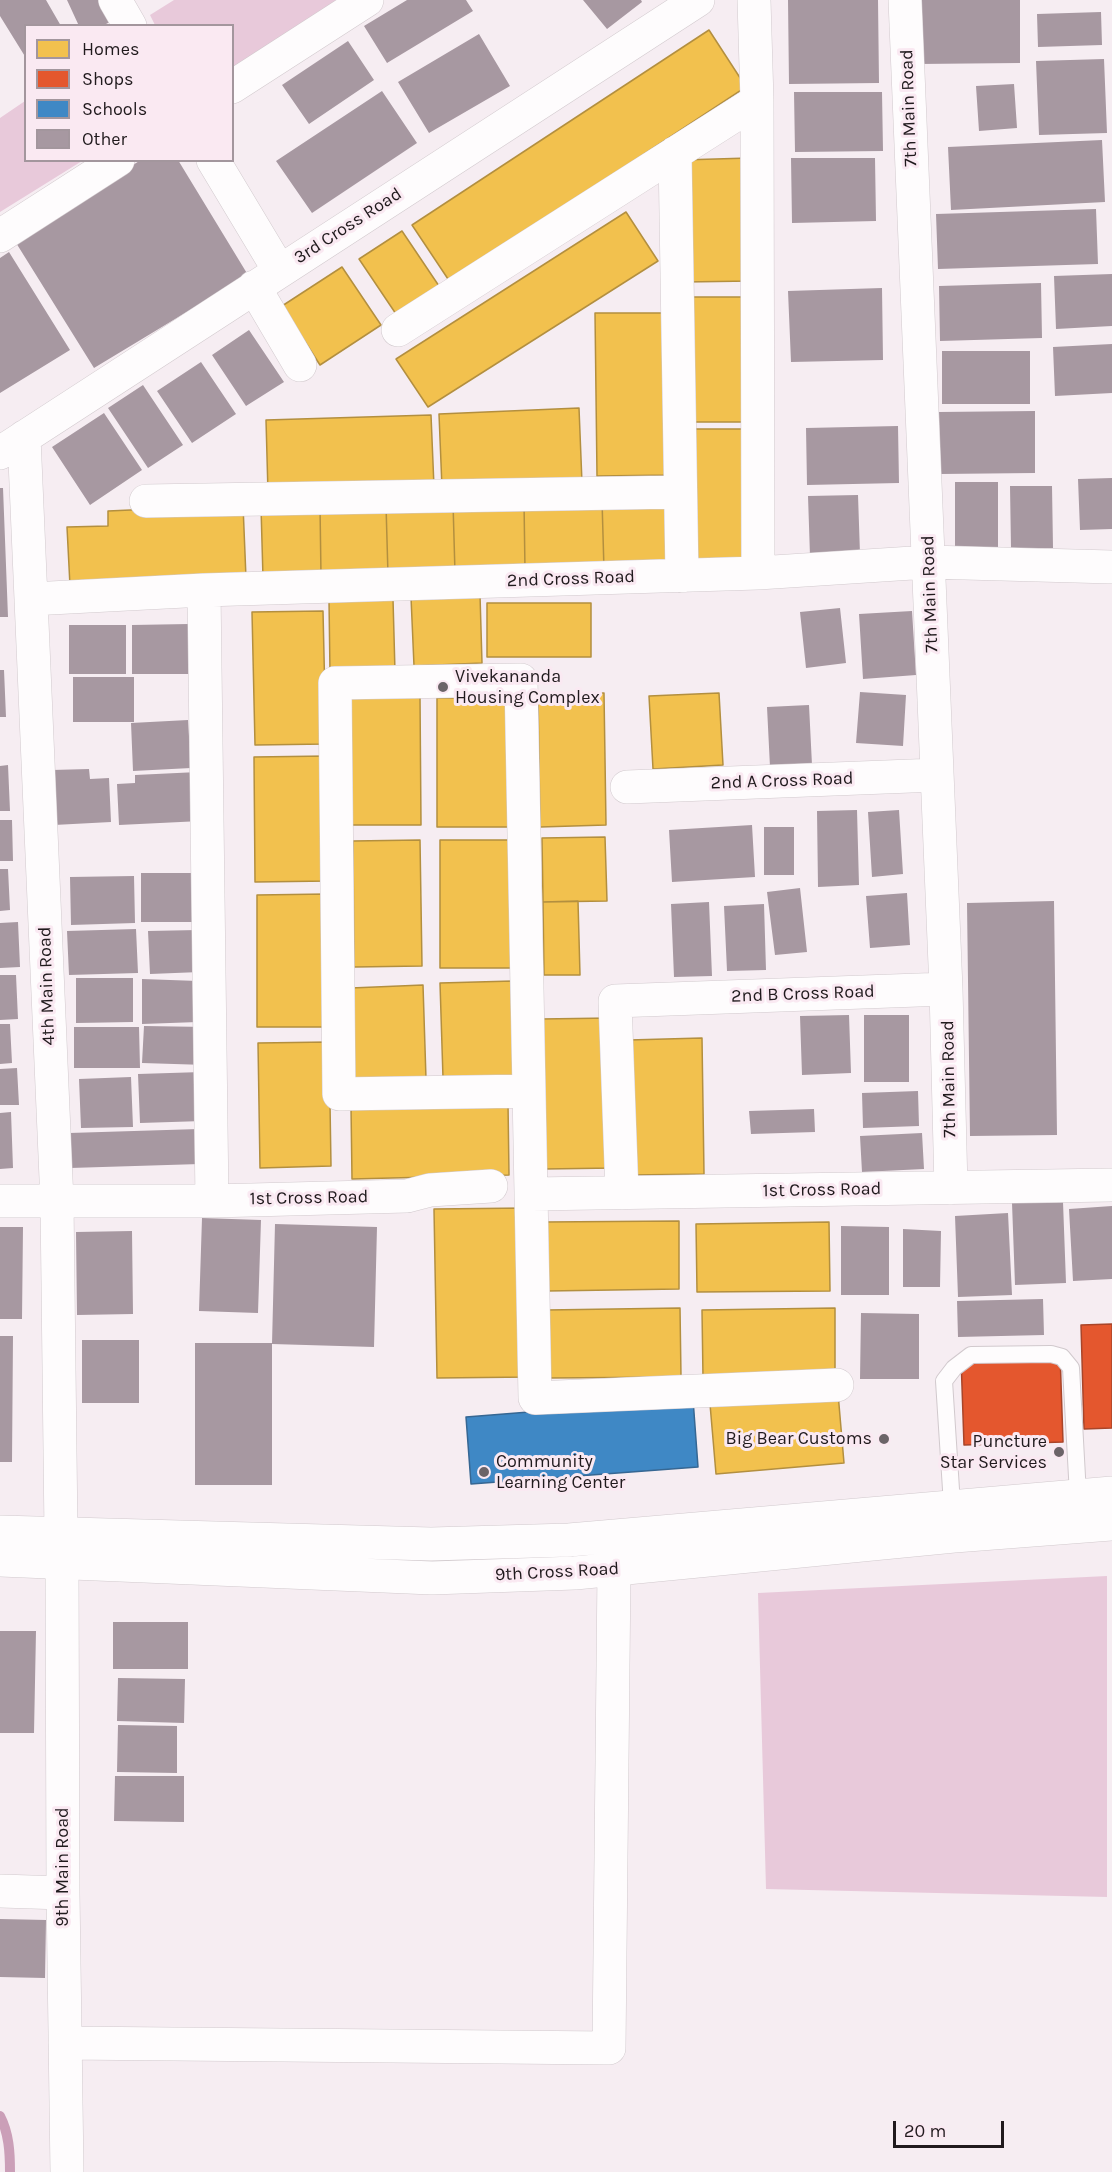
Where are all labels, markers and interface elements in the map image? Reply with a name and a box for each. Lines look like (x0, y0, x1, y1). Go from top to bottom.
legend (24, 24, 234, 162)
text: Homes (82, 38, 139, 60)
street label: 7th Main Road (896, 49, 922, 167)
text: Shops (82, 68, 134, 90)
text: Schools (82, 98, 147, 120)
text: Other (82, 128, 127, 150)
street label: 3rd Cross Road (290, 183, 406, 269)
street label: 7th Main Road (917, 535, 943, 653)
street label: 2nd Cross Road (507, 566, 635, 592)
place label: Vivekananda Housing Complex (455, 666, 600, 708)
marker: Vivekananda Housing Complex (436, 680, 450, 694)
street label: 2nd A Cross Road (710, 768, 854, 794)
street label: 4th Main Road (34, 926, 60, 1046)
street label: 2nd B Cross Road (731, 981, 875, 1007)
street label: 7th Main Road (937, 1020, 961, 1138)
street label: 1st Cross Road (763, 1178, 881, 1202)
street label: 1st Cross Road (250, 1186, 368, 1210)
place label: Big Bear Customs (726, 1428, 872, 1450)
place label: Puncture Star Services (940, 1431, 1047, 1474)
marker: Big Bear Customs (877, 1432, 891, 1446)
marker: Puncture Star Services (1052, 1445, 1066, 1459)
place label: Community Learning Center (496, 1451, 625, 1494)
marker: Community Learning Center (477, 1465, 491, 1479)
street label: 9th Cross Road (494, 1558, 620, 1586)
street label: 9th Main Road (52, 1807, 74, 1927)
scale bar (896, 2109, 1007, 2147)
text: 20 m (904, 2120, 946, 2142)

